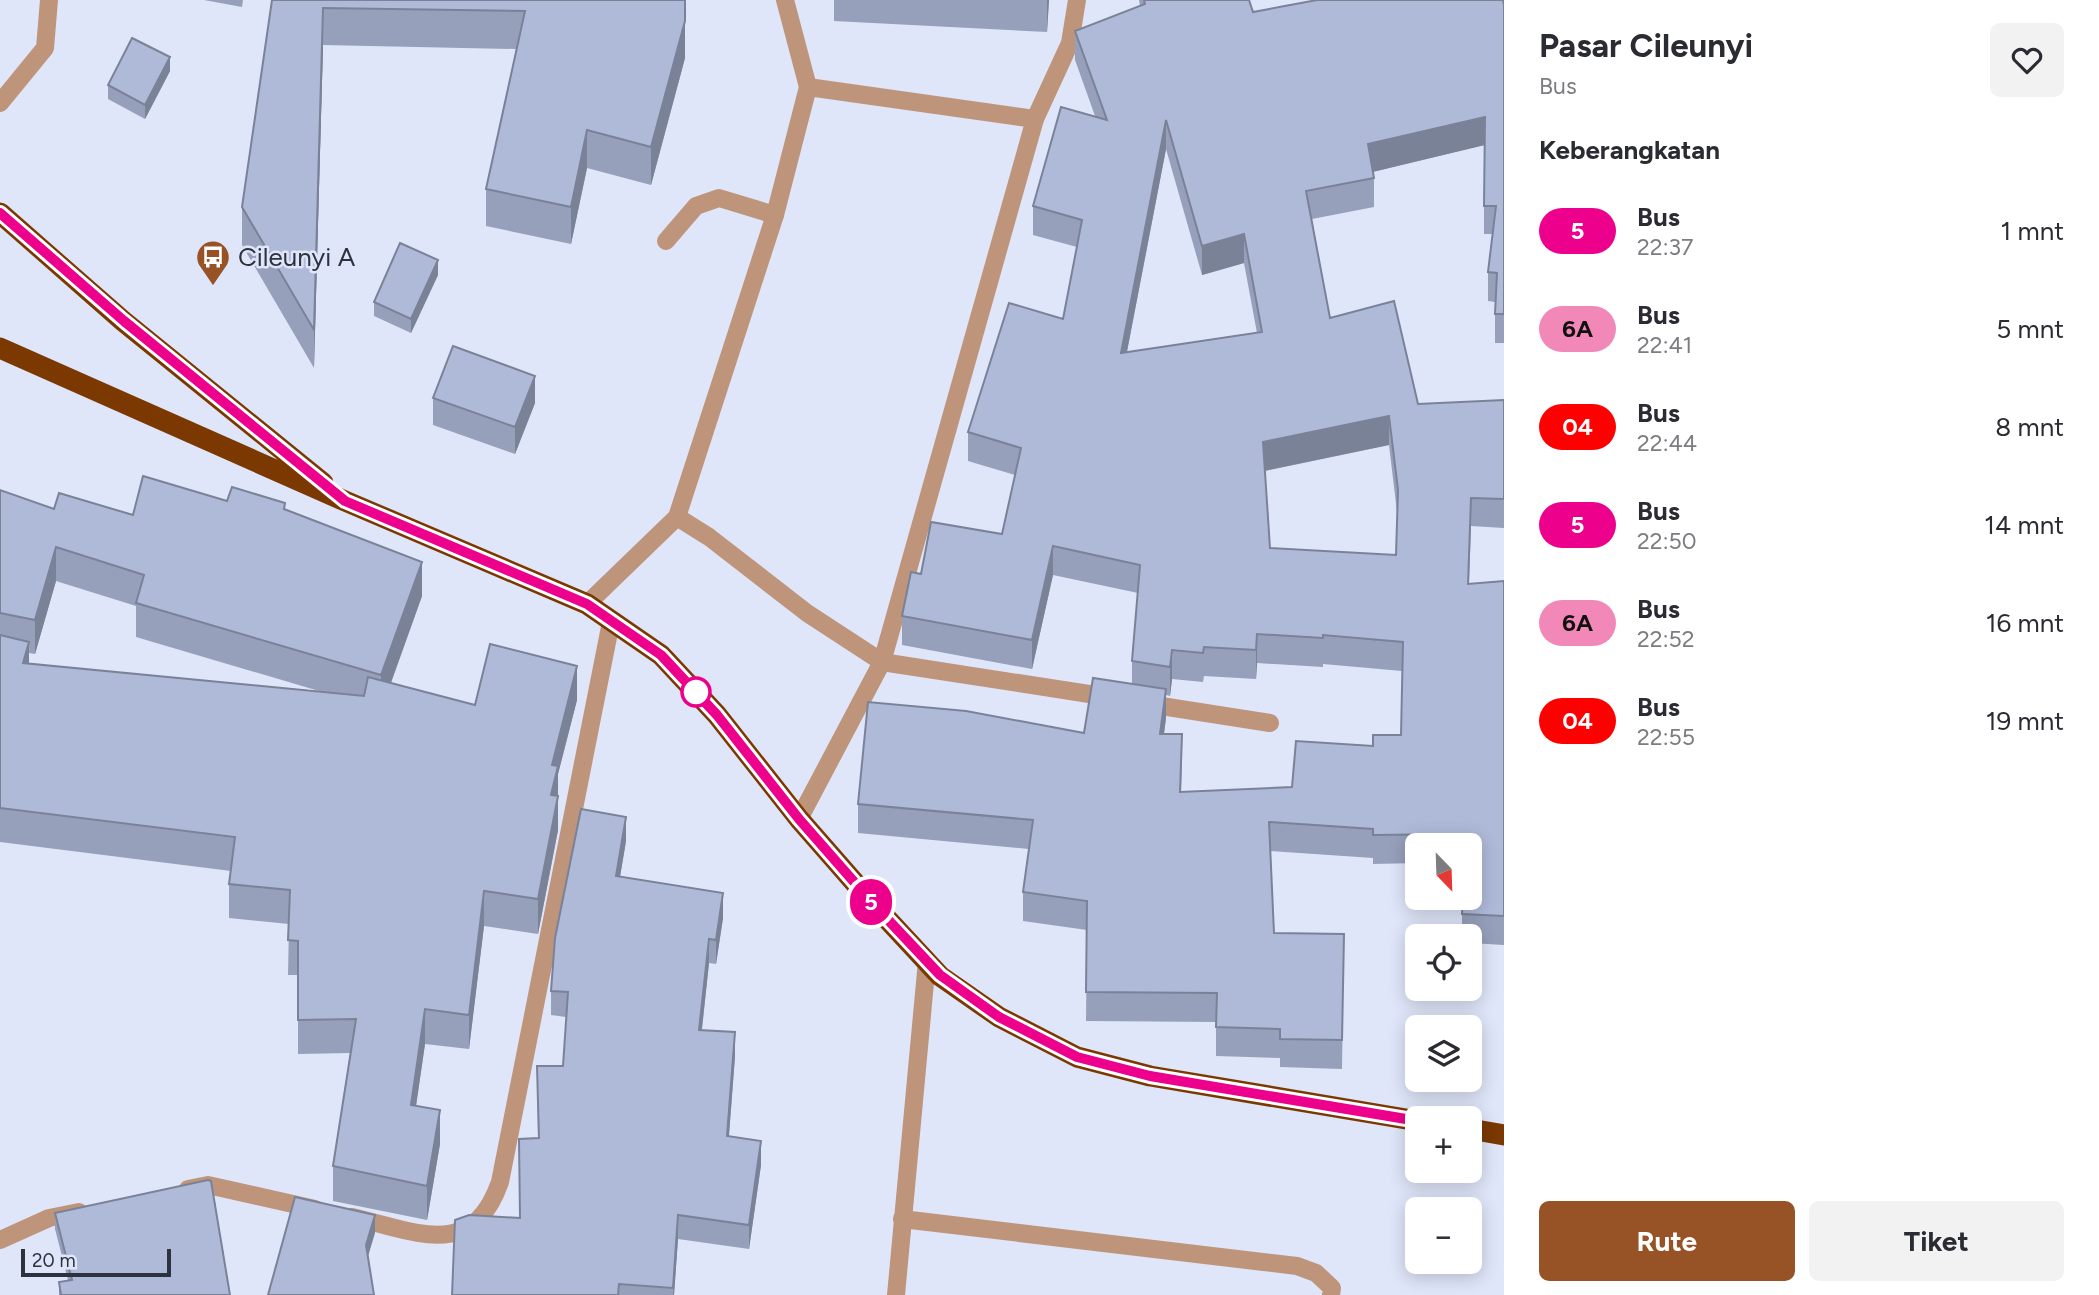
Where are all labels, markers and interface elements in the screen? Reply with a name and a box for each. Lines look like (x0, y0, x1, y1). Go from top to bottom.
button: heart (1990, 23, 2064, 97)
text: Pasar Cileunyi (1539, 26, 1753, 65)
text: Bus (1539, 72, 1577, 100)
text: Keberangkatan (1539, 134, 1720, 166)
text: Bus (1637, 201, 1680, 233)
text: 1 mnt (2000, 215, 2064, 247)
text: 5 (1571, 216, 1584, 245)
text: 22:37 (1637, 233, 1693, 261)
bus stop icon: Cileunyi A (194, 238, 232, 287)
place label: Cileunyi A (238, 241, 356, 273)
text: Bus (1637, 299, 1680, 331)
text: 5 mnt (1996, 313, 2064, 345)
text: 6A (1562, 314, 1593, 343)
text: 22:41 (1637, 331, 1692, 359)
text: Bus (1637, 397, 1680, 429)
text: 8 mnt (1995, 411, 2064, 443)
text: 04 (1562, 412, 1593, 441)
text: 22:44 (1637, 429, 1697, 457)
text: Bus (1637, 495, 1680, 527)
text: 14 mnt (1984, 509, 2064, 541)
text: 5 (1571, 510, 1584, 539)
text: 22:50 (1637, 527, 1697, 555)
text: Bus (1637, 593, 1680, 625)
text: 16 mnt (1986, 607, 2064, 639)
text: 6A (1562, 608, 1593, 637)
text: 22:52 (1637, 625, 1695, 653)
unlabelled marker (681, 677, 711, 707)
text: Bus (1637, 691, 1680, 723)
text: 19 mnt (1986, 705, 2064, 737)
text: 04 (1562, 706, 1593, 735)
text: 22:55 (1637, 723, 1695, 751)
north arrow (1405, 833, 1482, 910)
map controls (1405, 833, 1482, 1274)
line badge: 5 (848, 879, 894, 925)
text: 5 (864, 887, 878, 916)
button: locate (1405, 924, 1482, 1001)
button: layers (1405, 1015, 1482, 1092)
button: + (1405, 1106, 1482, 1183)
button: − (1405, 1197, 1482, 1274)
button: Rute (1539, 1201, 1795, 1281)
button: Tiket (1809, 1201, 2064, 1281)
scale bar (21, 1246, 172, 1278)
text: 20 m (32, 1249, 76, 1272)

